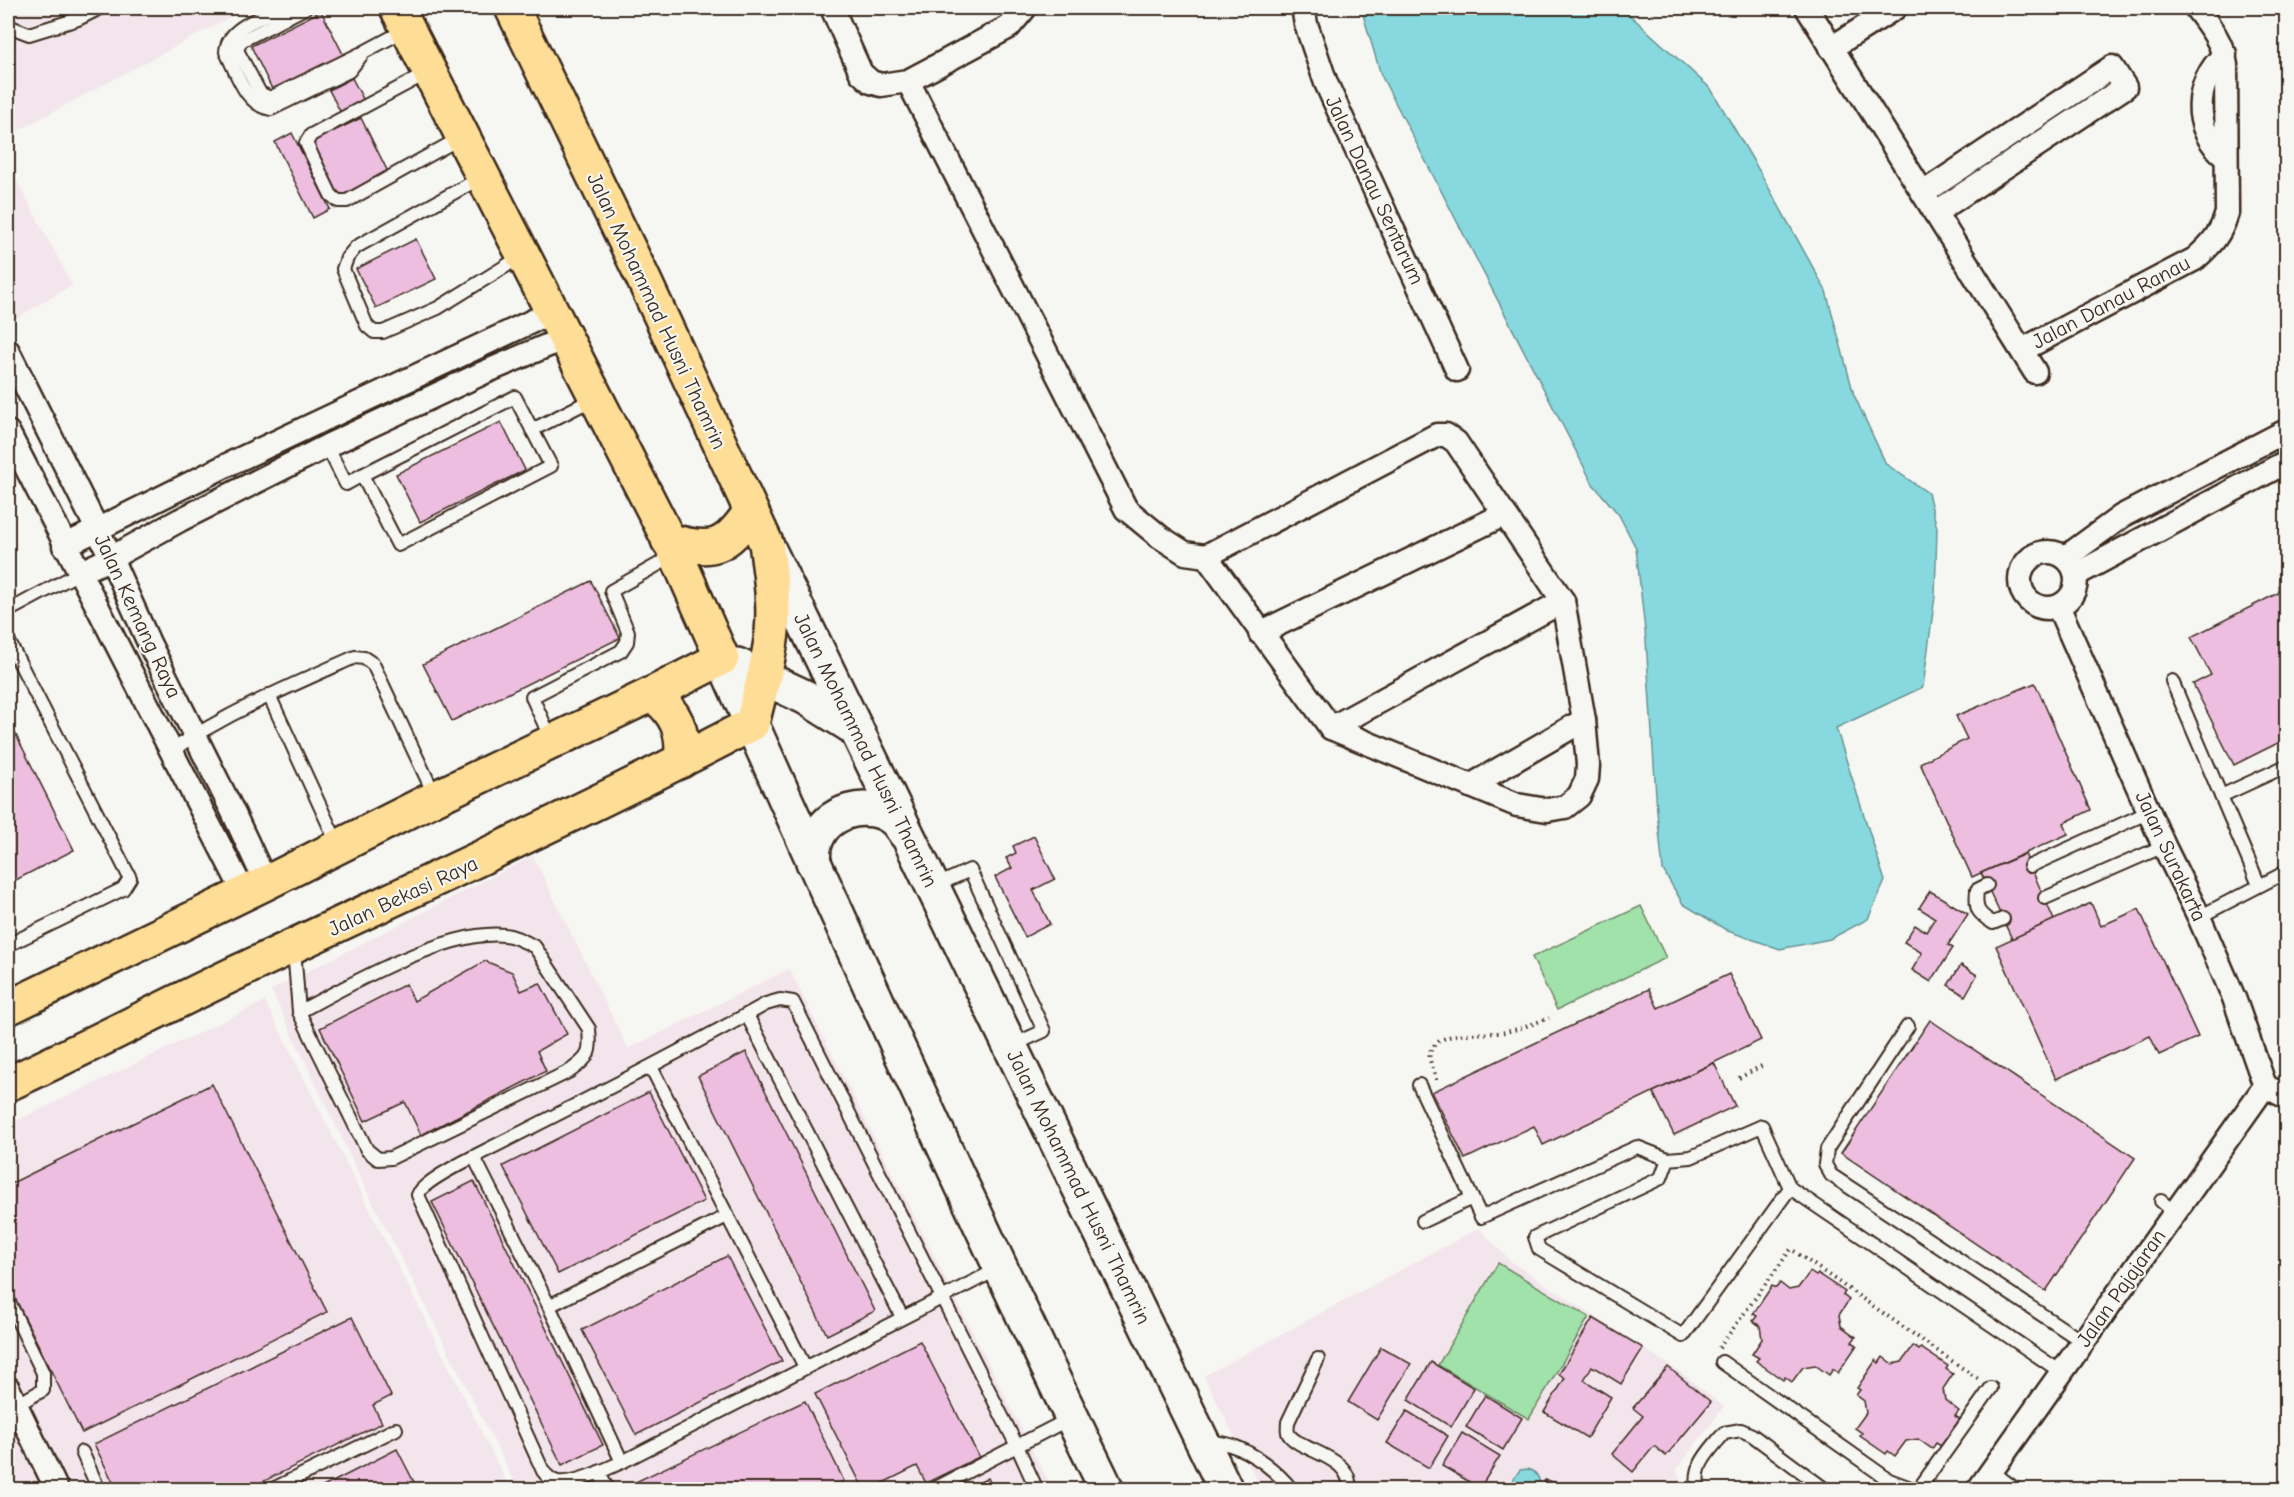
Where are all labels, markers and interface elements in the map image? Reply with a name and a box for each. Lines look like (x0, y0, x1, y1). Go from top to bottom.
street label: Jalan Danau Sentarum (1321, 92, 1429, 288)
street label: Jalan Mohammad Husni Thamrin (582, 169, 732, 453)
street label: Jalan Danau Ranau (2028, 250, 2194, 354)
street label: Jalan Kemang Raya (90, 530, 186, 702)
street label: Jalan Mohammad Husni Thamrin (789, 609, 943, 891)
street label: Jalan Surakarta (2130, 787, 2212, 925)
street label: Jalan Bekasi Raya (324, 851, 482, 941)
street label: Jalan Mohammad Husni Thamrin (1002, 1046, 1156, 1328)
street label: Jalan Pajajaran (2072, 1225, 2170, 1351)

